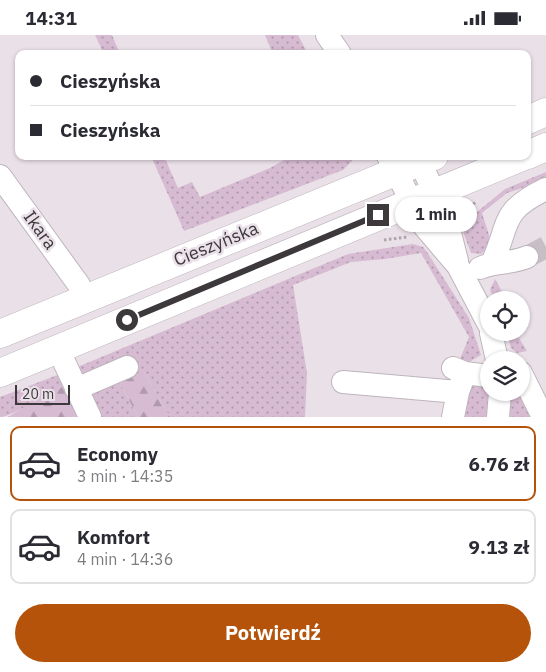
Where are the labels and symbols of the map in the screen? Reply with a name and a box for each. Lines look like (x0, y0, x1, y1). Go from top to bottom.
callout: 1 min (396, 197, 478, 233)
route end (367, 204, 389, 226)
street label: Ikara (19, 206, 62, 254)
street label: Cieszyńska (170, 216, 262, 271)
route start (116, 309, 138, 331)
scale bar (15, 382, 70, 405)

